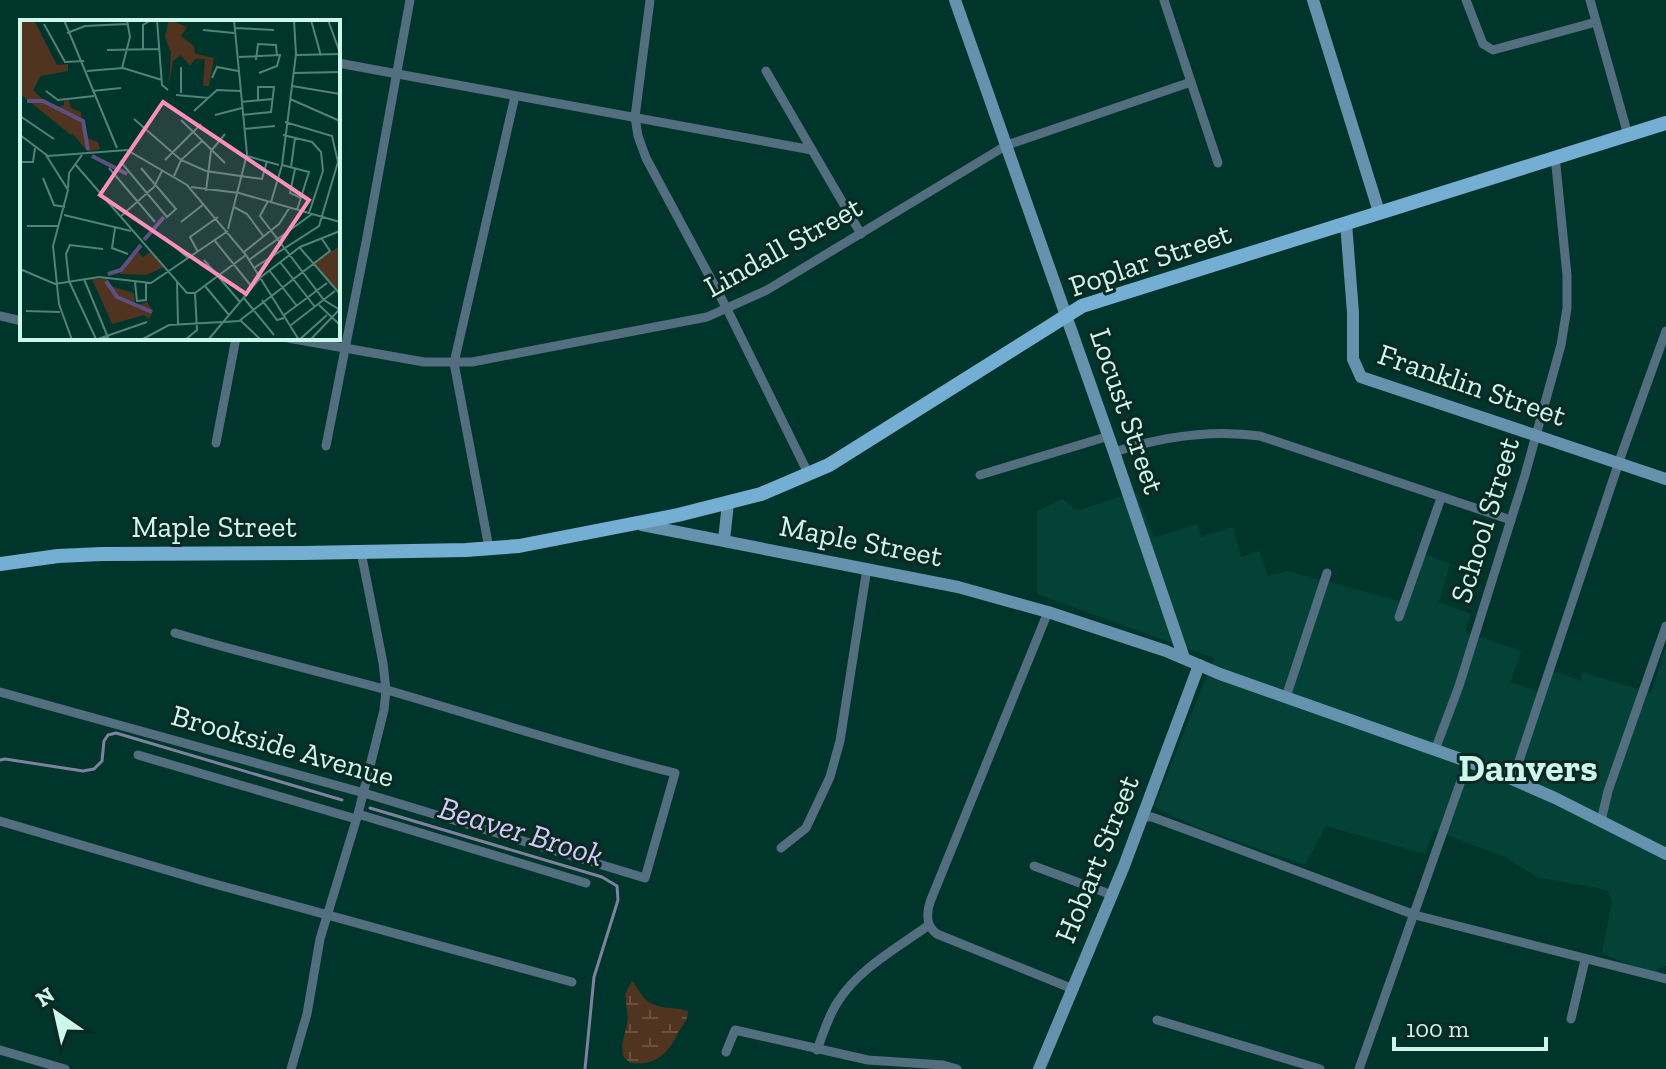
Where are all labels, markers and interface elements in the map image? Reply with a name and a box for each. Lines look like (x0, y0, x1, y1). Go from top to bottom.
inset map (20, 20, 340, 340)
street label: Lindall Street (698, 189, 868, 305)
street label: Poplar Street (1064, 215, 1236, 305)
street label: Locust Street (1082, 324, 1172, 498)
street label: Franklin Street (1373, 336, 1571, 434)
street label: School Street (1443, 433, 1527, 607)
street label: Maple Street (777, 508, 945, 574)
street label: Maple Street (131, 509, 297, 545)
street label: Brookside Avenue (167, 697, 399, 795)
district label: Danvers (1458, 745, 1598, 791)
street label: Hobart Street (1047, 770, 1147, 948)
water label: Beaver Brook (434, 788, 608, 874)
north arrow (16, 973, 96, 1053)
text: N (31, 981, 60, 1013)
scale bar (1394, 1001, 1546, 1051)
text: 100 m (1406, 1014, 1469, 1043)

